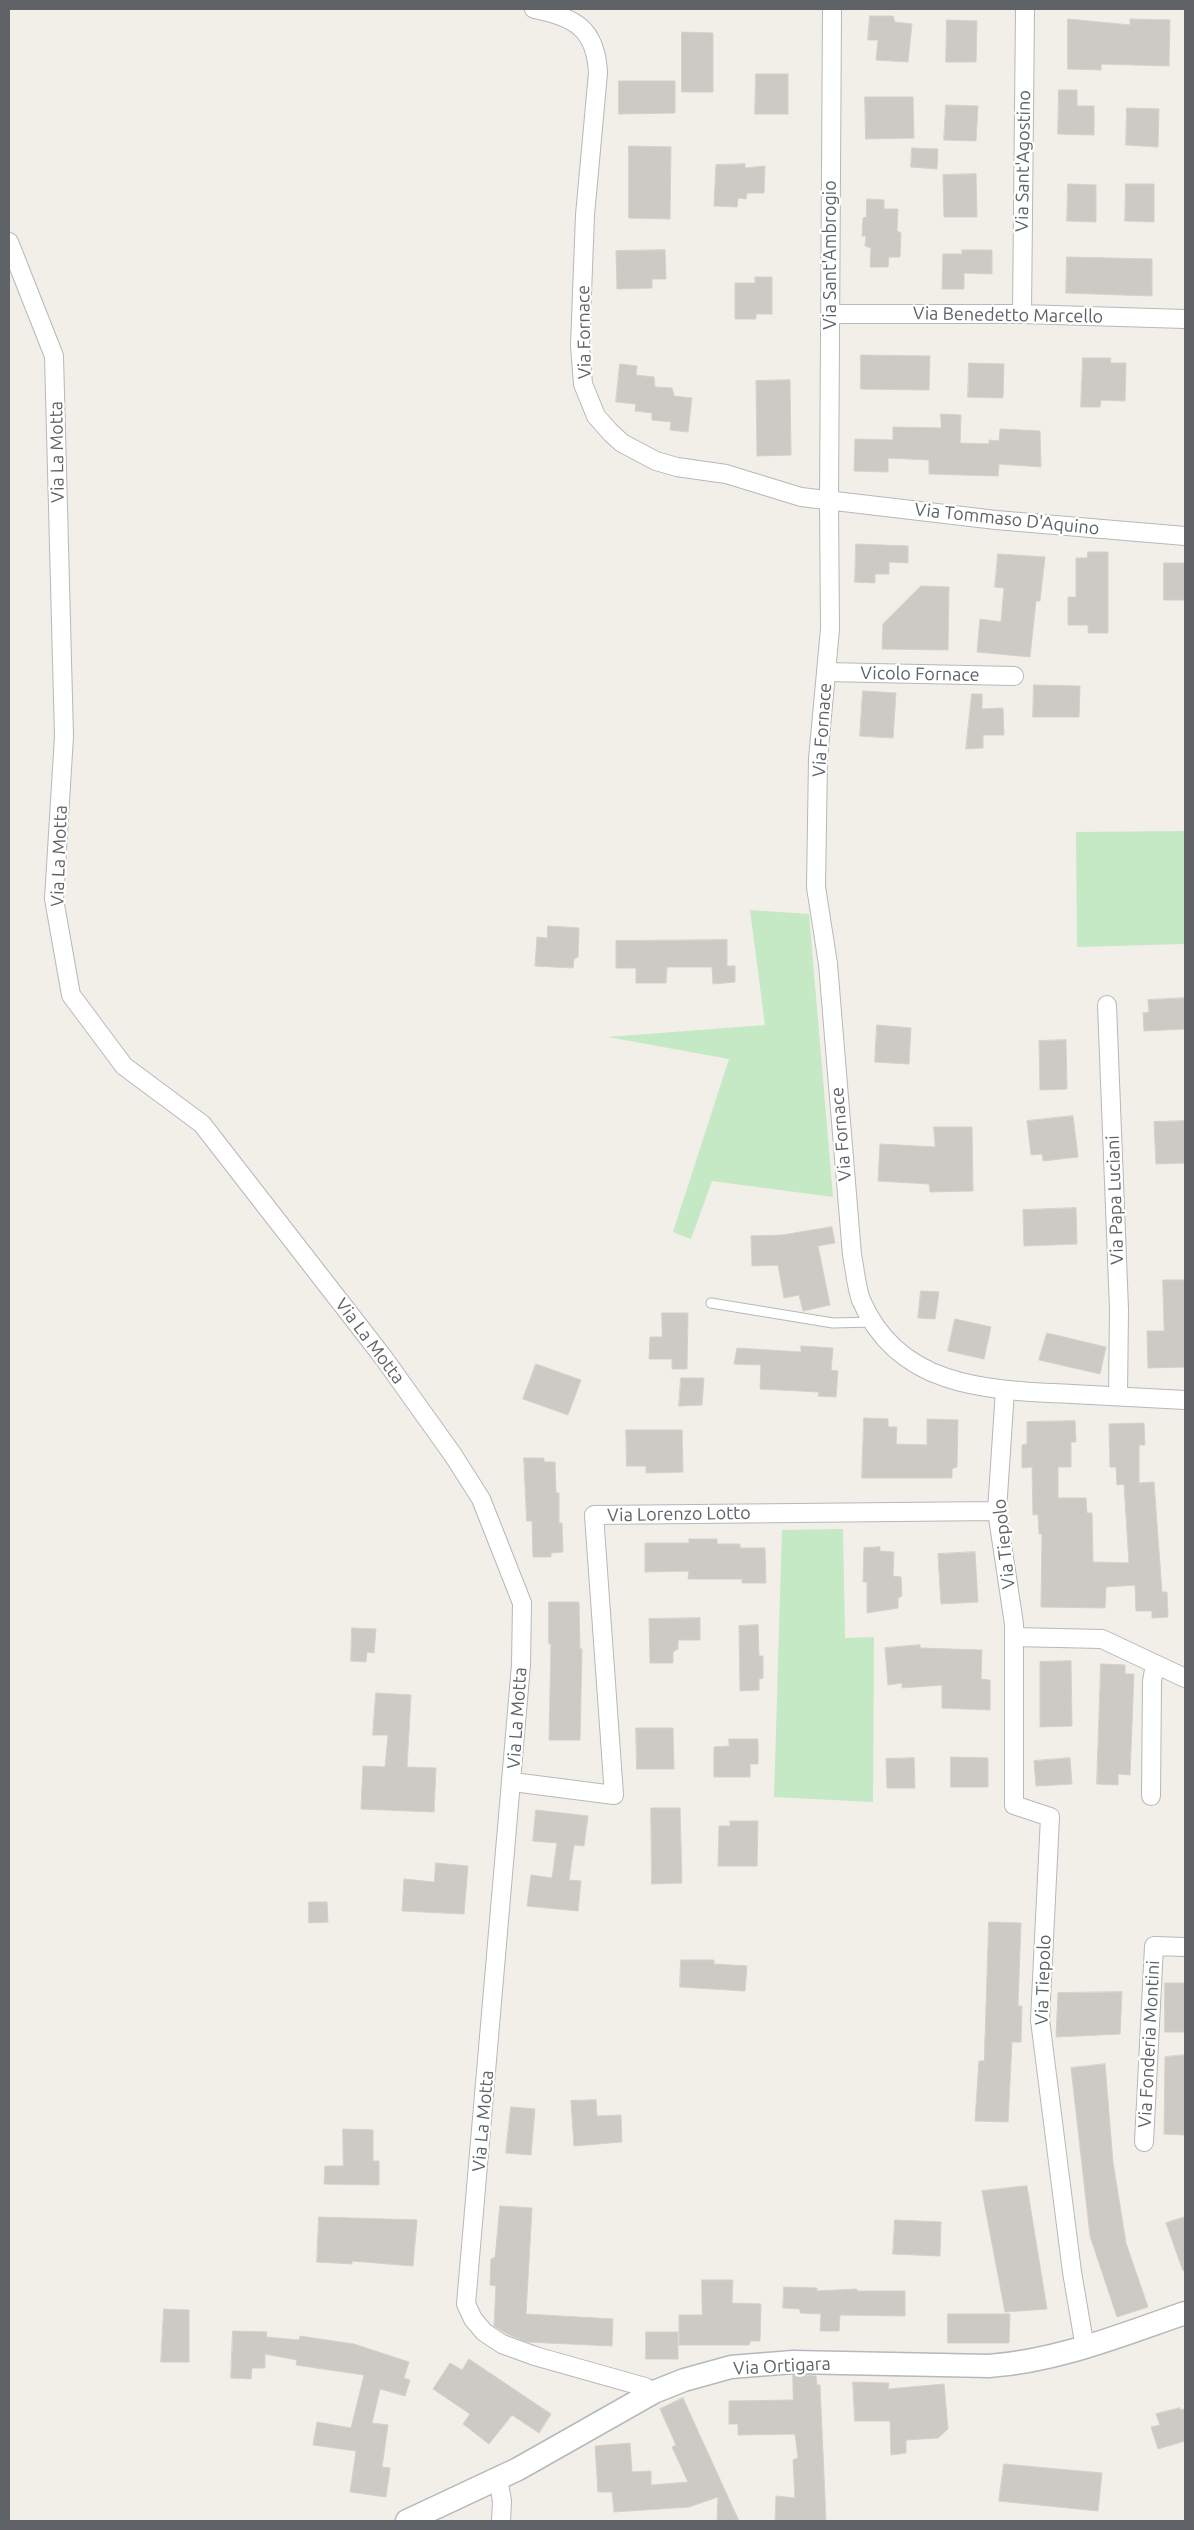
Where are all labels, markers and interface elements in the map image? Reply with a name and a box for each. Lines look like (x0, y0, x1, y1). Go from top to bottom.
street label: Via Sant'Agostino (1011, 90, 1035, 232)
street label: Via Sant'Ambrogio (819, 180, 841, 330)
street label: Via Fornace (572, 285, 596, 379)
street label: Via Benedetto Marcello (913, 303, 1103, 327)
street label: Via La Motta (45, 401, 69, 503)
street label: Via Tommaso D'Aquino (914, 499, 1100, 539)
street label: Vicolo Fornace (860, 662, 980, 686)
street label: Via Fornace (808, 682, 836, 778)
street label: Via La Motta (46, 805, 72, 907)
street label: Via Fornace (826, 1086, 856, 1182)
street label: Via Papa Luciani (1102, 1135, 1128, 1265)
street label: Via La Motta (331, 1294, 409, 1388)
street label: Via Tiepolo (989, 1498, 1019, 1590)
street label: Via Lorenzo Lotto (607, 1502, 751, 1526)
street label: Via La Motta (503, 1666, 531, 1770)
street label: Via Tiepolo (1031, 1934, 1055, 2026)
street label: Via Fonderia Montini (1134, 1960, 1164, 2128)
street label: Via La Motta (468, 2069, 498, 2173)
street label: Via Ortigara (733, 2353, 831, 2379)

